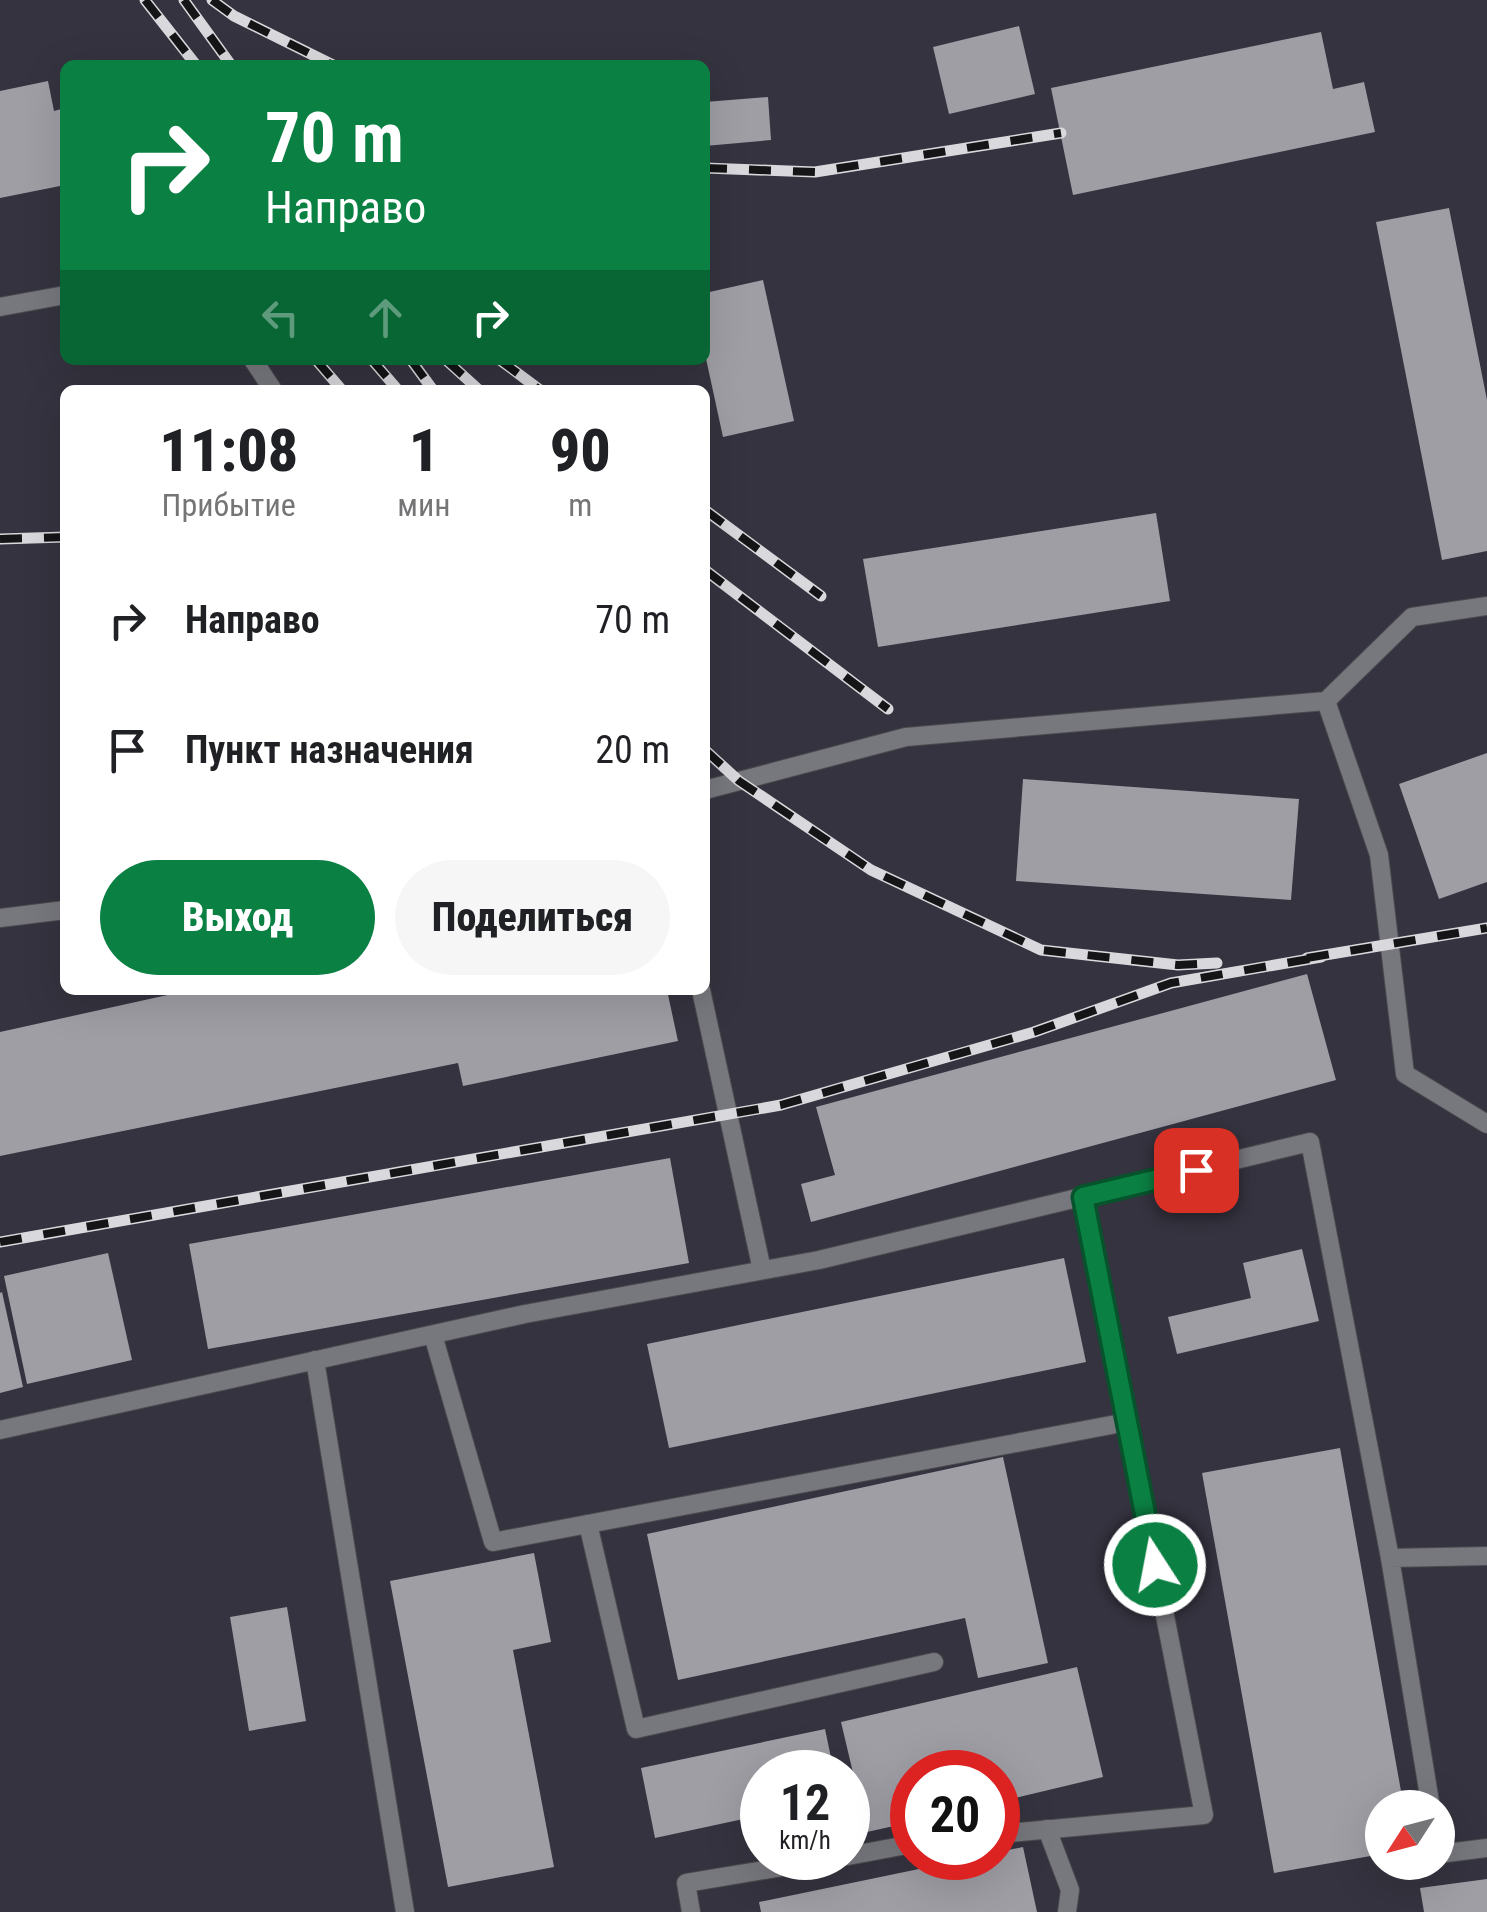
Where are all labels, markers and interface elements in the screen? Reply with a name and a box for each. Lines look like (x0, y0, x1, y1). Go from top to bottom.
text: 70 m (265, 97, 404, 179)
icon: right (100, 100, 230, 230)
text: Направо (265, 181, 426, 234)
icon: left (253, 290, 308, 345)
icon: ahead (358, 290, 413, 345)
icon: right (463, 290, 518, 345)
text: 11:08 (159, 415, 298, 486)
text: 1 (409, 415, 439, 486)
text: 90 (550, 415, 611, 486)
text: Прибытие (162, 486, 296, 524)
text: мин (397, 486, 451, 524)
text: m (568, 486, 592, 524)
icon: right (100, 593, 155, 648)
text: Направо (185, 598, 320, 642)
text: 70 m (595, 598, 670, 642)
icon: arrive (100, 723, 155, 778)
text: Пункт назначения (185, 728, 474, 772)
text: 20 m (595, 728, 670, 772)
button: Выход (100, 860, 375, 975)
button: Поделиться (395, 860, 670, 975)
pin (1154, 1128, 1239, 1213)
icon: arrive (1169, 1143, 1224, 1198)
position arrow (1103, 1513, 1207, 1617)
speed limit sign: 20 (890, 1750, 1020, 1880)
text: 12 (780, 1774, 830, 1832)
north arrow (1365, 1790, 1455, 1880)
map controls (1365, 1790, 1455, 1880)
text: km/h (779, 1826, 831, 1855)

